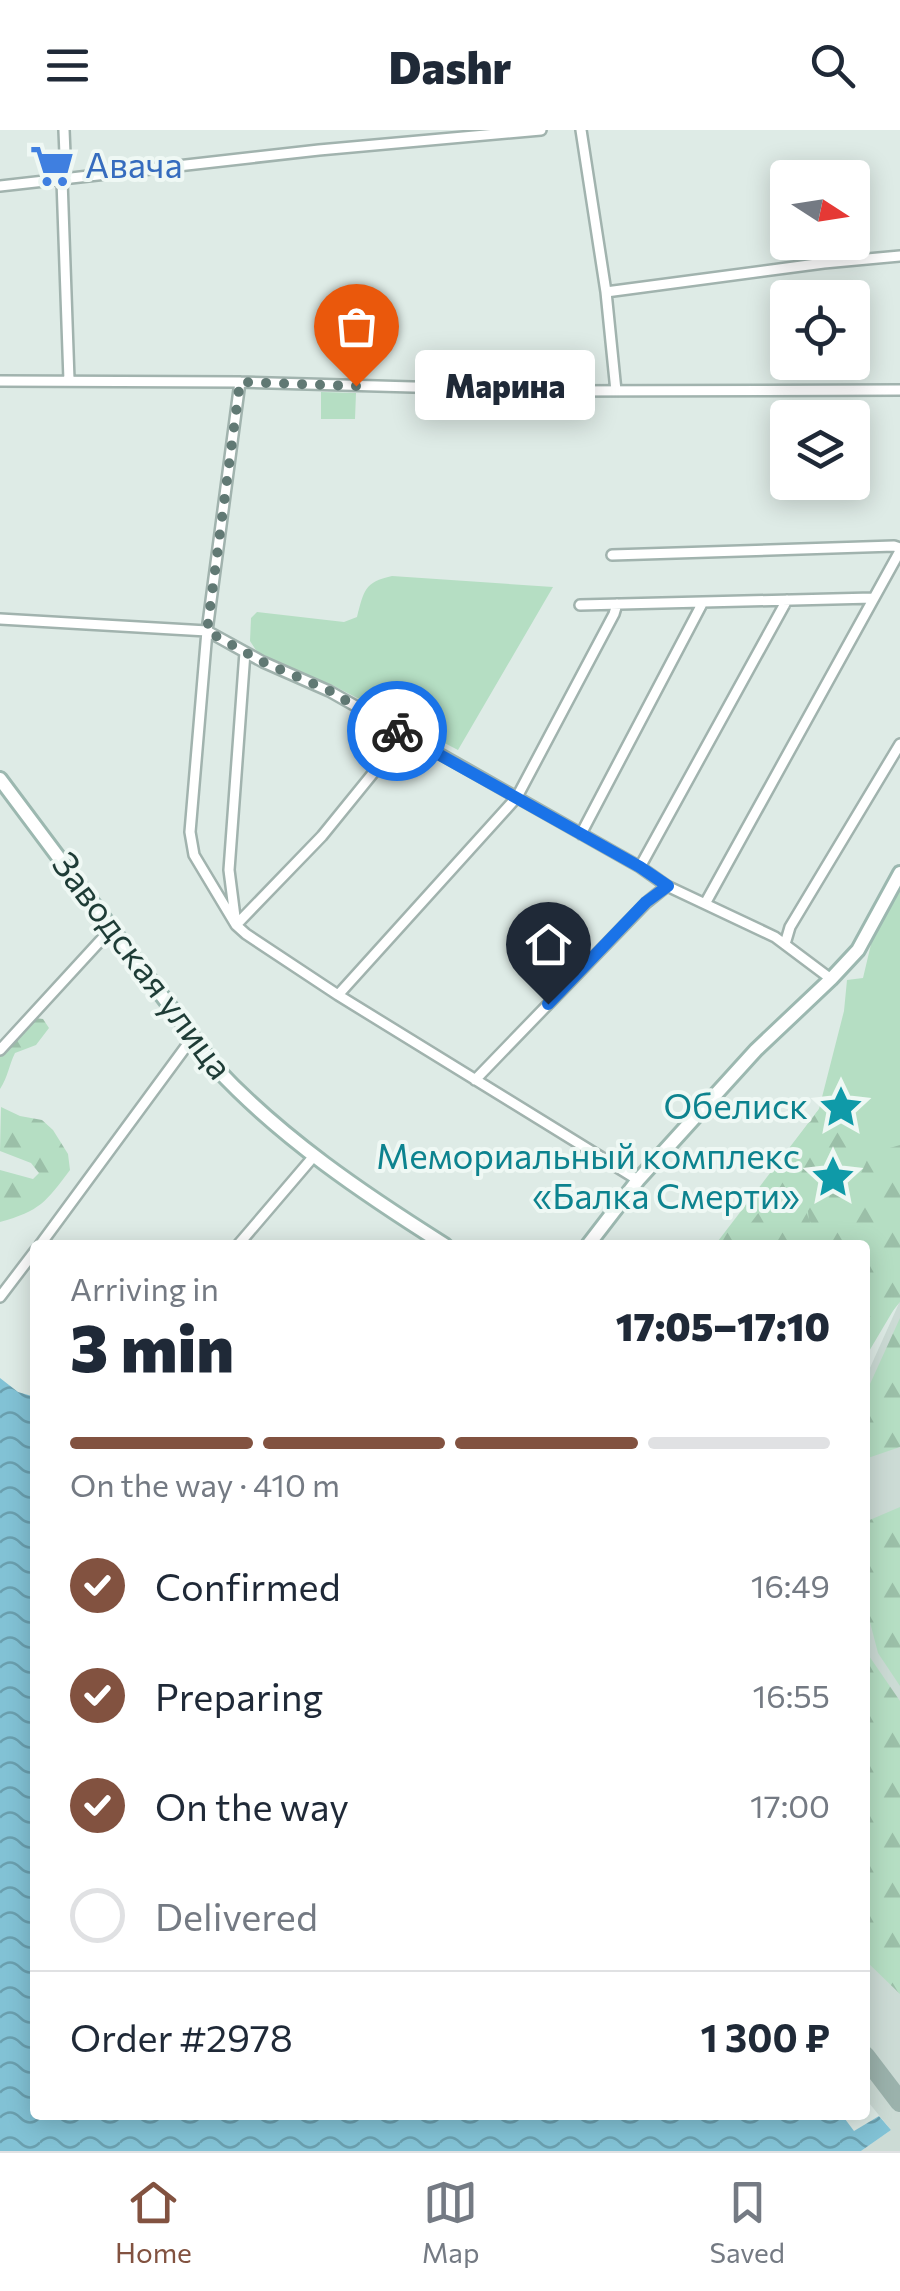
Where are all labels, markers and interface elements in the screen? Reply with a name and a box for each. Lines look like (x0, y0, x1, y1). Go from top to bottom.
icon: menu (40, 38, 95, 93)
text: Dashr (389, 38, 511, 93)
icon: search (805, 38, 860, 93)
supermarket icon: Авача (28, 142, 76, 190)
place label: Авача (85, 142, 183, 185)
north arrow (770, 160, 870, 260)
map controls (770, 160, 870, 500)
button: locate (770, 280, 870, 380)
pin (314, 284, 399, 387)
icon: bag (329, 299, 384, 354)
callout: Марина (416, 351, 596, 421)
text: Марина (445, 365, 565, 405)
button: layers (770, 400, 870, 500)
courier (347, 681, 447, 781)
icon: bike (370, 704, 425, 759)
street label: Заводская улица (45, 843, 243, 1086)
pin (506, 902, 591, 1005)
icon: home (521, 917, 576, 972)
place label: Обелиск (663, 1083, 808, 1126)
place icon: Обелиск (817, 1083, 865, 1131)
place label: Мемориальный комплекс «Балка Смерти» (376, 1133, 800, 1216)
place icon: Мемориальный комплекс «Балка Смерти» (809, 1153, 857, 1201)
text: Arriving in (70, 1268, 219, 1308)
text: 17:05–17:10 (616, 1302, 830, 1349)
text: 3 min (70, 1306, 234, 1385)
text: On the way · 410 m (70, 1464, 340, 1504)
icon: check (70, 1558, 125, 1613)
text: Confirmed (155, 1562, 341, 1609)
text: 16:49 (751, 1565, 830, 1605)
icon: check (70, 1668, 125, 1723)
text: Preparing (155, 1672, 323, 1719)
text: 16:55 (753, 1675, 830, 1715)
icon: check (70, 1778, 125, 1833)
text: On the way (155, 1782, 349, 1829)
text: 17:00 (750, 1785, 830, 1825)
text: Delivered (155, 1892, 318, 1939)
text: Order #2978 (70, 2013, 293, 2060)
text: 1 300 ₽ (701, 2013, 830, 2060)
tab: Home (115, 2175, 192, 2269)
tab: Map (422, 2175, 480, 2269)
tab: Saved (709, 2175, 785, 2269)

